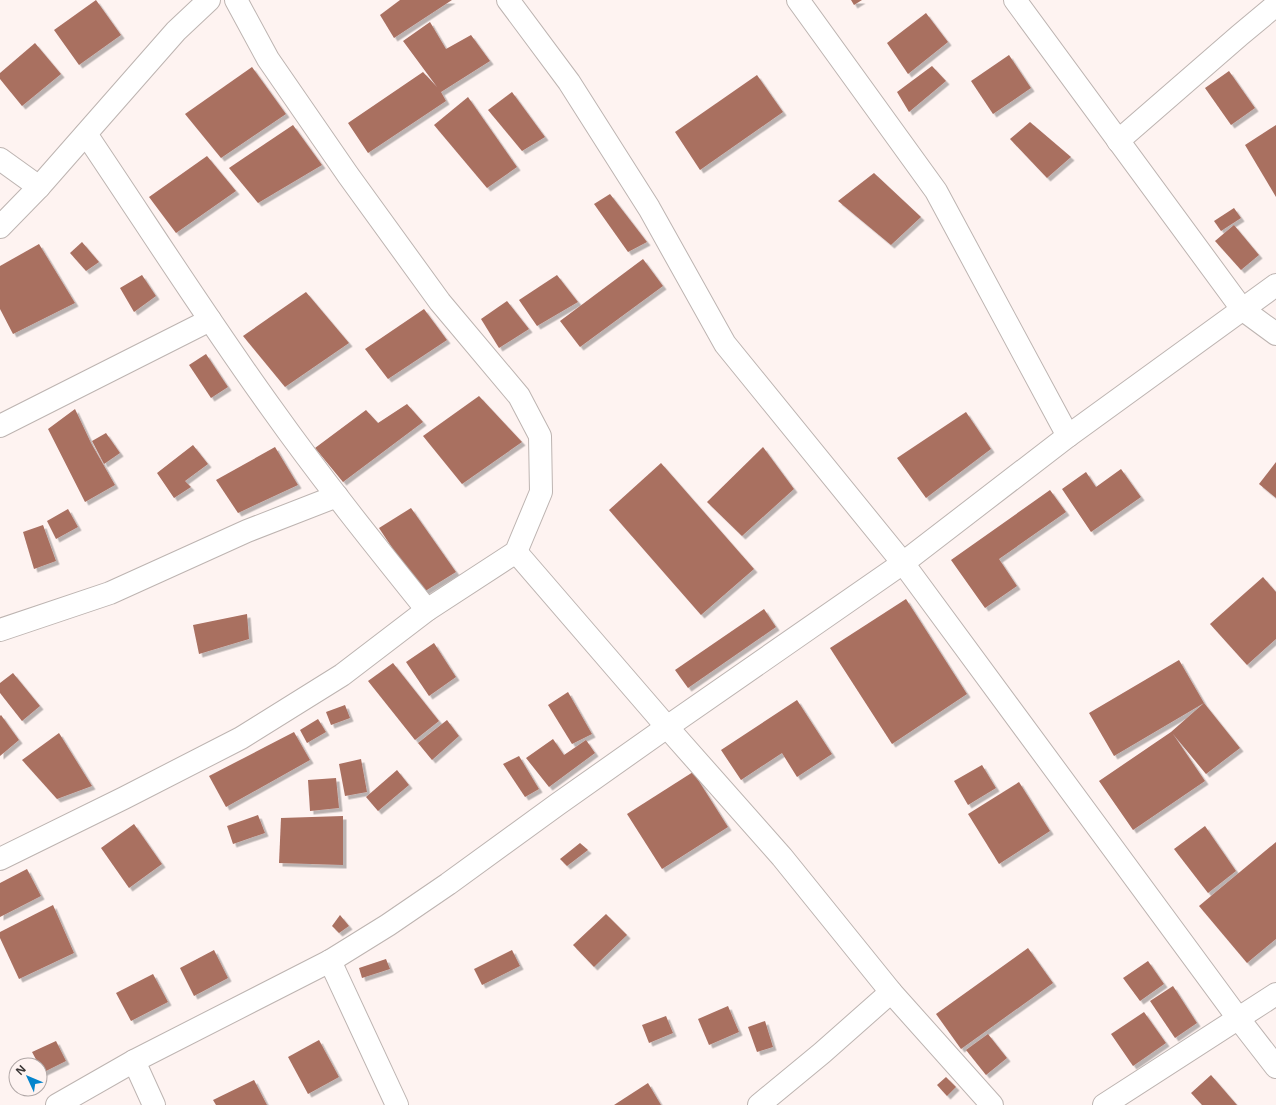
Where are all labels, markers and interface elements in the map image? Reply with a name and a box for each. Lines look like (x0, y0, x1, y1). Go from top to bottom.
north arrow (8, 1057, 48, 1097)
text: N (12, 1061, 29, 1078)

